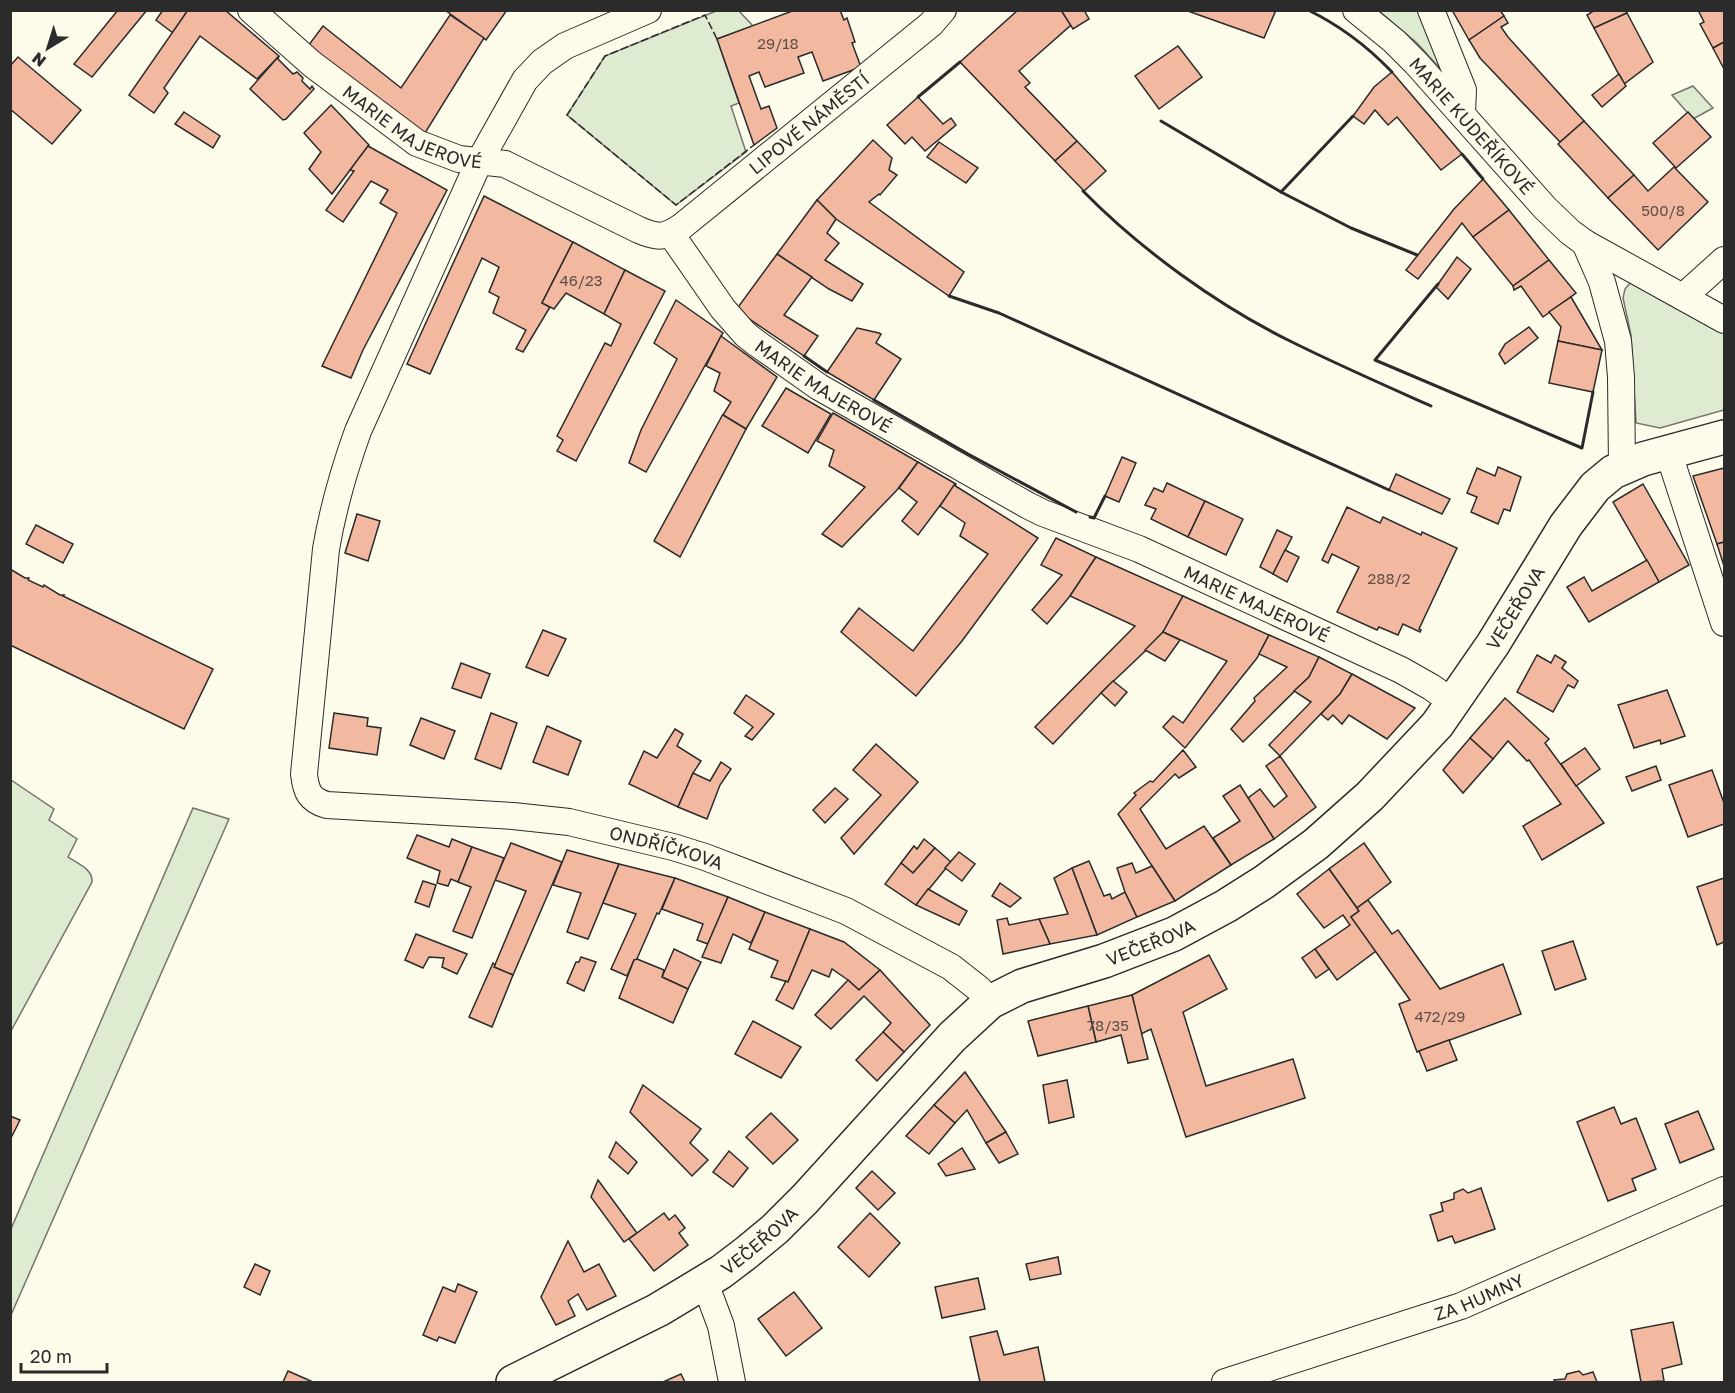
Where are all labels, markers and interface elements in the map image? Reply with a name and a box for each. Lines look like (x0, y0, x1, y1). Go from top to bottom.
north arrow (18, 18, 78, 78)
house number: 29/18 (757, 34, 799, 52)
text: N (28, 48, 50, 71)
street label: MARIE KUDEŘÍKOVÉ (1405, 53, 1538, 199)
street label: LIPOVÉ NÁMĚSTÍ (744, 67, 874, 179)
street label: MARIE MAJEROVÉ (339, 80, 483, 172)
house number: 500/8 (1641, 201, 1685, 219)
house number: 46/23 (560, 271, 602, 289)
street label: MARIE MAJEROVÉ (751, 335, 896, 437)
street label: MARIE MAJEROVÉ (1181, 560, 1333, 647)
street label: VEČEŘOVA (1481, 562, 1549, 654)
house number: 288/2 (1368, 569, 1410, 587)
street label: ONDŘÍČKOVA (607, 821, 727, 874)
street label: VEČEŘOVA (1103, 914, 1199, 970)
house number: 472/29 (1415, 1007, 1465, 1025)
house number: 78/35 (1087, 1016, 1129, 1034)
street label: VEČEŘOVA (716, 1202, 802, 1279)
street label: ZA HUMNY (1432, 1268, 1528, 1325)
scale bar (21, 1336, 106, 1374)
text: 20 m (30, 1345, 72, 1367)

